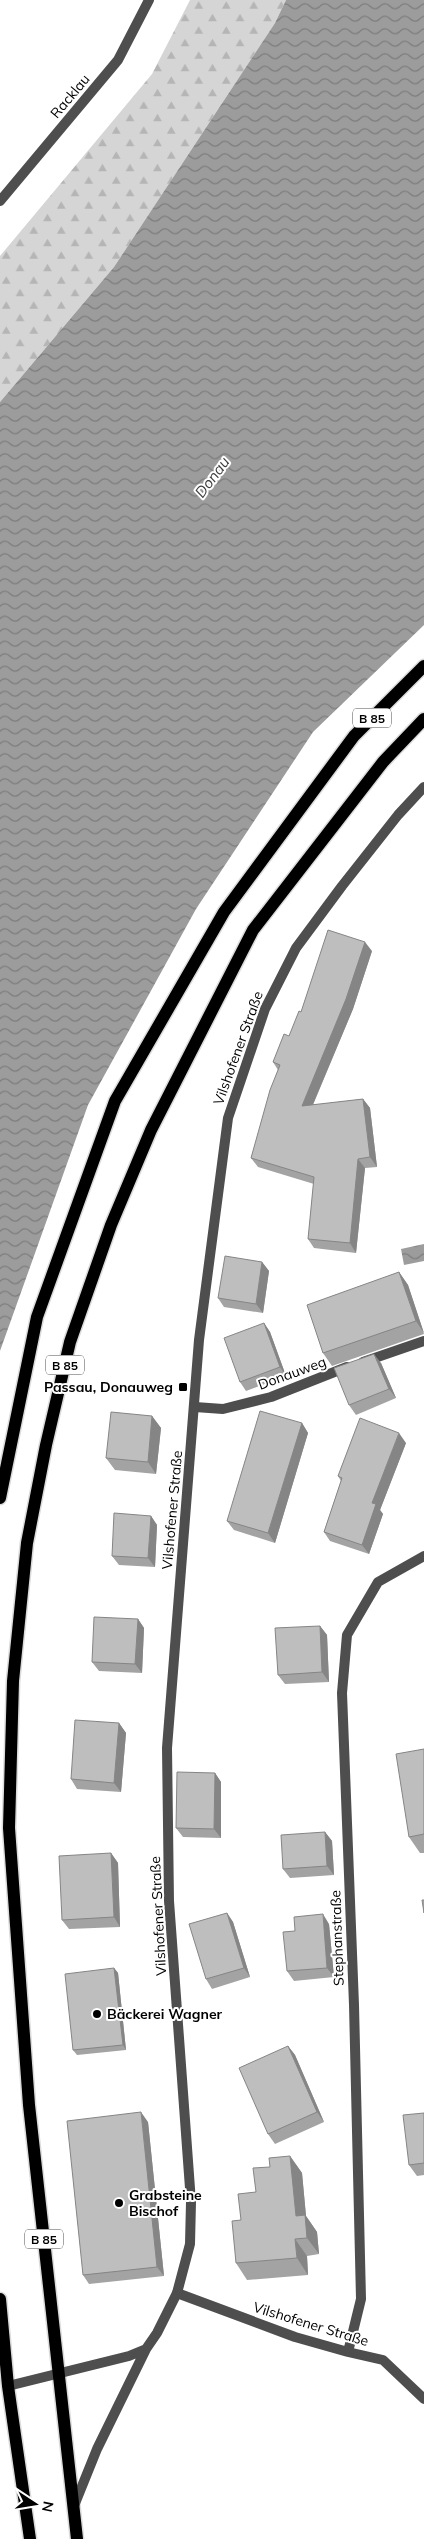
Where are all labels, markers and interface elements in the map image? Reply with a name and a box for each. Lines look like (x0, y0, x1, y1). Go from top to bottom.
street label: Racklau (46, 70, 94, 122)
water label: Donau (191, 453, 234, 501)
road number: B 85 (353, 708, 391, 728)
street label: Vilshofener Straße (209, 989, 267, 1107)
street label: Donauweg (255, 1352, 329, 1394)
road number: B 85 (46, 1356, 84, 1374)
place label: Passau, Donauweg (44, 1378, 173, 1396)
marker: Passau, Donauweg (177, 1381, 189, 1393)
street label: Vilshofener Straße (158, 1450, 186, 1570)
street label: Vilshofener Straße (146, 1856, 170, 1976)
street label: Stephanstraße (326, 1890, 348, 1986)
place label: Bäckerei Wagner (107, 2005, 223, 2023)
marker: Bäckerei Wagner (91, 2008, 103, 2020)
place label: Grabsteine Bischof (129, 2186, 202, 2220)
marker: Grabsteine Bischof (113, 2197, 125, 2209)
road number: B 85 (25, 2230, 63, 2248)
street label: Vilshofener Straße (251, 2298, 371, 2350)
north arrow (10, 2479, 60, 2529)
text: N (38, 2500, 58, 2514)

